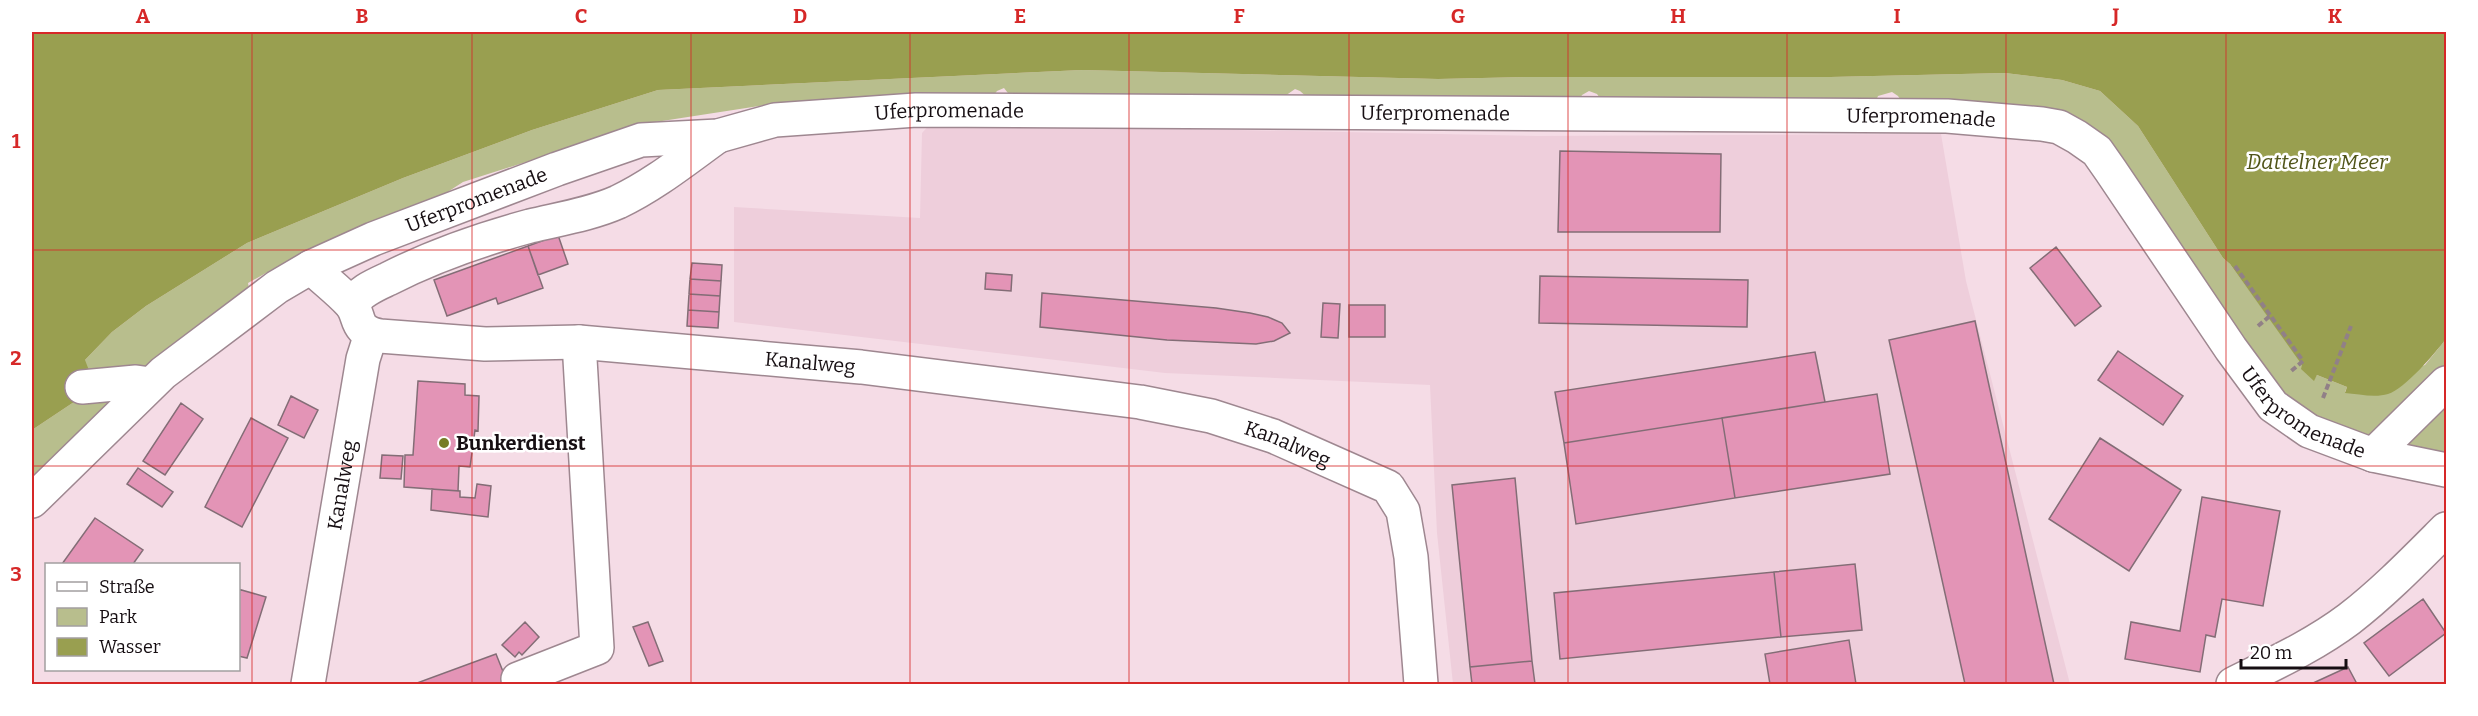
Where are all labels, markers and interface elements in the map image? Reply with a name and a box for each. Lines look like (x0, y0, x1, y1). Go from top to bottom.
text: A (136, 4, 151, 28)
text: B (356, 4, 369, 28)
text: C (575, 4, 587, 28)
text: D (793, 4, 807, 28)
text: E (1014, 4, 1026, 28)
text: F (1233, 4, 1245, 28)
text: G (1451, 4, 1465, 28)
text: H (1670, 4, 1686, 28)
text: I (1893, 4, 1901, 28)
text: J (2112, 4, 2120, 28)
text: K (2328, 4, 2343, 28)
street label: Uferpromenade (874, 98, 1024, 125)
street label: Uferpromenade (1360, 101, 1510, 125)
street label: Uferpromenade (1846, 103, 1997, 132)
text: 1 (12, 129, 21, 153)
water label: Dattelner Meer (2246, 149, 2389, 175)
street label: Uferpromenade (402, 162, 551, 237)
text: 2 (10, 346, 22, 370)
street label: Kanalweg (764, 347, 857, 378)
street label: Uferpromenade (2236, 362, 2369, 463)
street label: Kanalweg (1241, 416, 1334, 472)
place label: Bunkerdienst (456, 431, 586, 455)
marker: Bunkerdienst (437, 436, 451, 450)
street label: Kanalweg (322, 438, 361, 532)
text: 3 (10, 562, 22, 586)
legend (45, 563, 240, 671)
text: Straße (99, 576, 155, 598)
text: Park (99, 606, 138, 628)
scale bar (2241, 632, 2346, 670)
text: Wasser (99, 636, 161, 658)
text: 20 m (2250, 642, 2292, 664)

